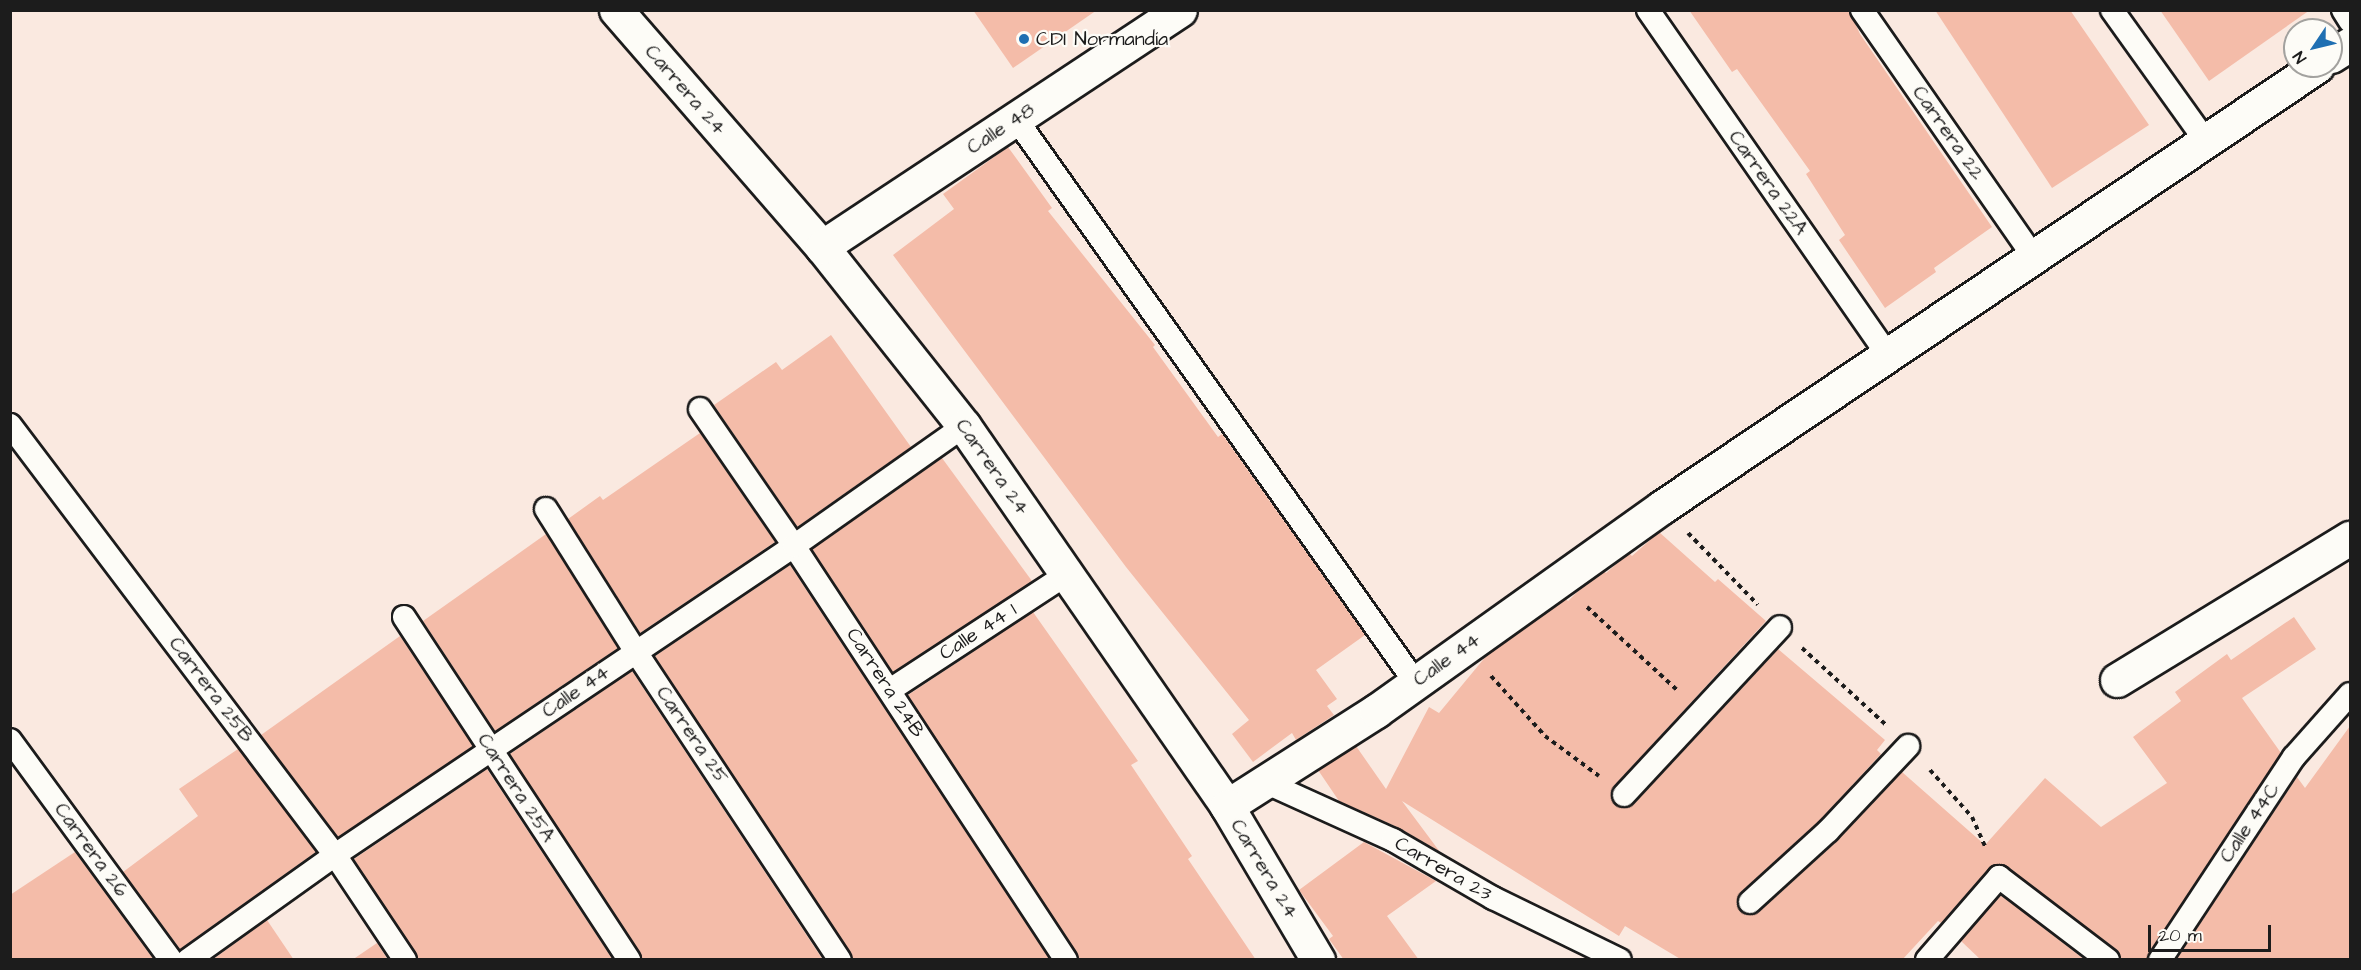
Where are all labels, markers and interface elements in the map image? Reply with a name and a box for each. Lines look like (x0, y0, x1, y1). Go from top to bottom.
north arrow (2283, 18, 2343, 78)
place label: CDI Normandía (1036, 27, 1168, 51)
marker: CDI Normandía (1017, 32, 1031, 46)
street label: Carrera 24 (639, 40, 731, 140)
text: N (2288, 47, 2312, 68)
street label: Carrera 22 (1907, 81, 1989, 185)
street label: Calle 48 (963, 98, 1039, 160)
street label: Carrera 22A (1723, 126, 1813, 240)
street label: Carrera 24 (950, 414, 1034, 520)
street label: Calle 44 1 (935, 598, 1021, 666)
street label: Carrera 24B (841, 624, 929, 742)
street label: Calle 44 (1409, 628, 1485, 692)
street label: Carrera 25B (163, 632, 259, 748)
street label: Calle 44 (538, 661, 614, 723)
street label: Carrera 25 (651, 682, 733, 788)
street label: Carrera 25A (472, 729, 560, 847)
street label: Calle 44C (2215, 779, 2285, 867)
street label: Carrera 26 (49, 798, 133, 902)
street label: Carrera 24 (1225, 815, 1303, 923)
street label: Carrera 23 (1390, 832, 1496, 906)
scale bar (2151, 913, 2274, 951)
text: 20 m (2159, 923, 2202, 948)

